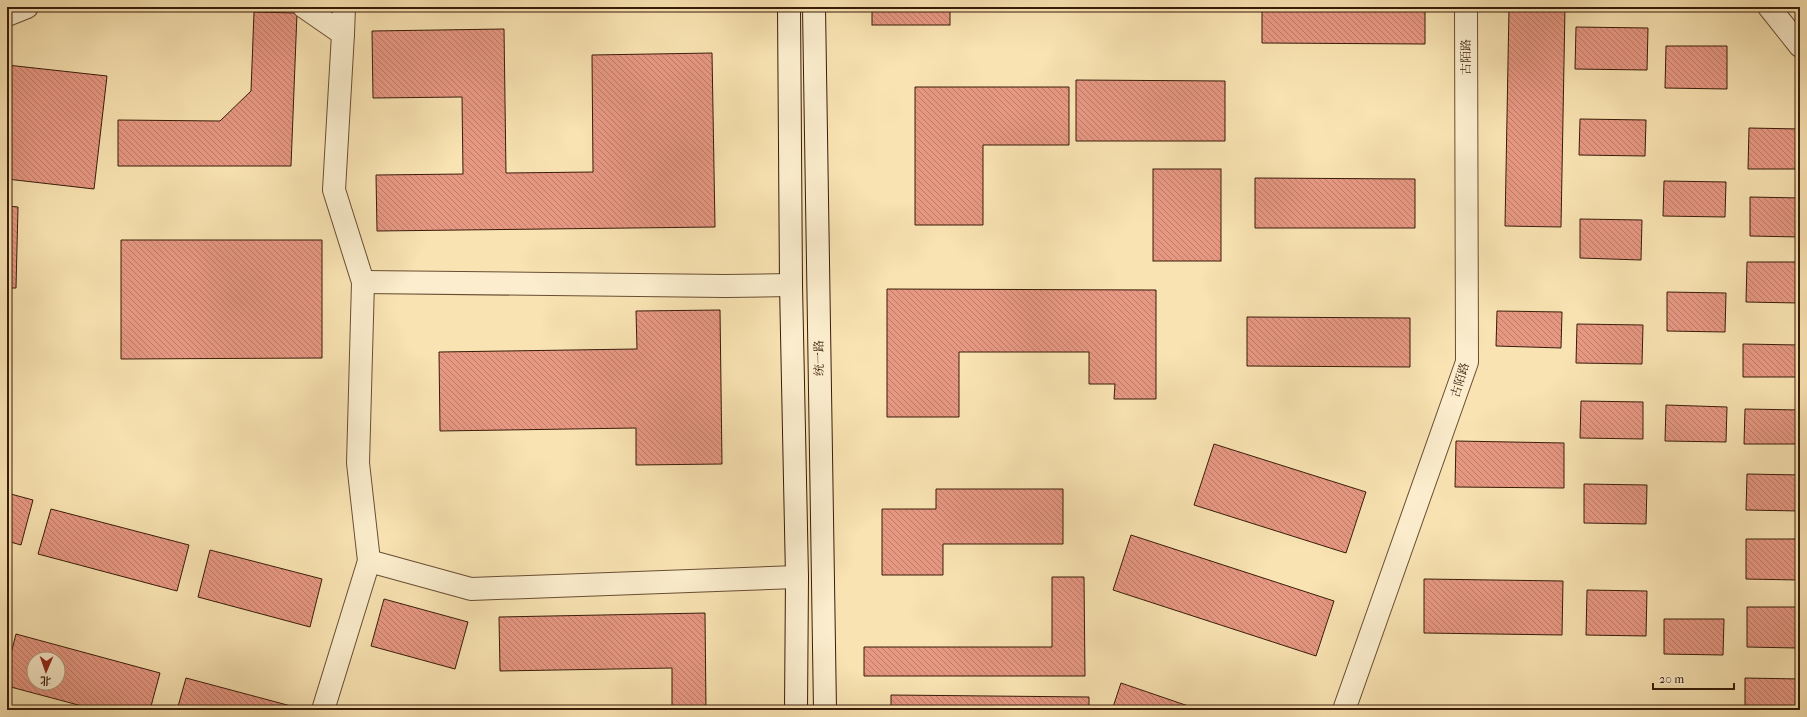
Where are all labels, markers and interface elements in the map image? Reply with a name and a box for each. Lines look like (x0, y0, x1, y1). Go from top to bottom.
street label: 古陌路 (1459, 39, 1473, 75)
street label: 统一路 (812, 340, 826, 376)
street label: 古陌路 (1448, 361, 1472, 399)
north arrow (26, 651, 66, 691)
scale bar (1653, 665, 1734, 691)
text: 20 m (1659, 672, 1684, 686)
text: 北 (40, 674, 51, 687)

